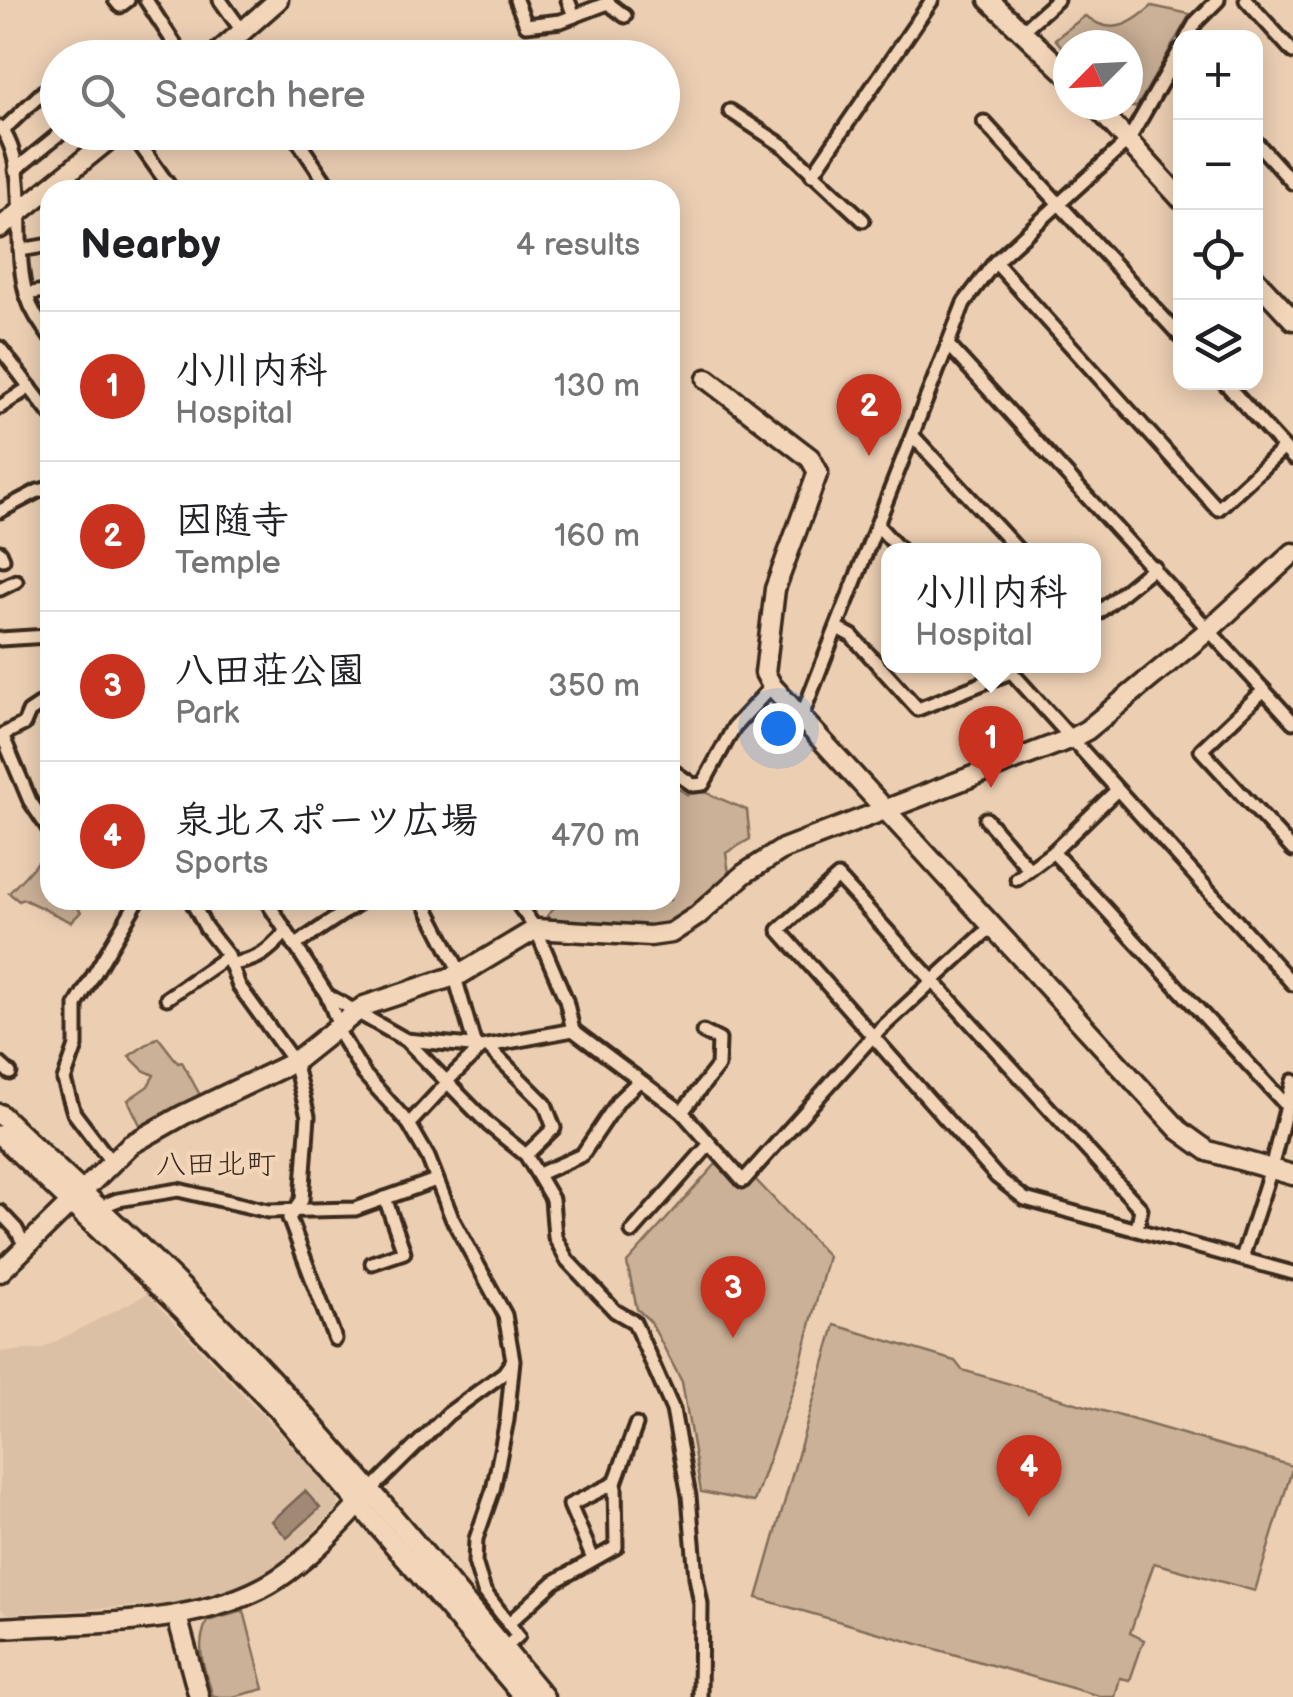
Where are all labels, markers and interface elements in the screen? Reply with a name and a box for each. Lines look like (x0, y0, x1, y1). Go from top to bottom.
north arrow (1053, 30, 1143, 120)
map controls (1173, 30, 1263, 390)
button: + (1173, 30, 1263, 120)
search box (40, 40, 680, 150)
icon: search (75, 68, 130, 123)
text: Search here (155, 73, 366, 118)
button: − (1173, 120, 1263, 210)
button: locate (1173, 210, 1263, 300)
text: Nearby (80, 220, 220, 271)
text: 4 results (516, 226, 640, 265)
button: layers (1173, 300, 1263, 390)
text: 小川内科 (175, 349, 327, 394)
text: 1 (106, 367, 119, 406)
text: 130 m (554, 367, 640, 406)
pin: 2 (836, 374, 902, 456)
text: Hospital (175, 394, 293, 433)
text: 因随寺 (175, 499, 289, 544)
text: 2 (103, 517, 122, 556)
text: 160 m (554, 517, 640, 556)
popup (881, 543, 1101, 673)
text: Temple (175, 544, 281, 583)
text: 小川内科 (915, 571, 1067, 616)
text: Hospital (915, 616, 1033, 655)
text: 八田荘公園 (175, 649, 365, 694)
text: 3 (103, 667, 122, 706)
text: 350 m (548, 667, 640, 706)
text: Park (175, 694, 239, 733)
your location (753, 703, 804, 754)
pin: 1 (958, 706, 1024, 788)
text: 泉北スポーツ広場 (175, 799, 478, 844)
text: 4 (103, 817, 122, 856)
text: 470 m (551, 817, 640, 856)
text: Sports (175, 844, 268, 883)
district label: 八田北町 (156, 1147, 276, 1183)
pin: 3 (700, 1256, 766, 1338)
pin: 4 (996, 1434, 1062, 1517)

